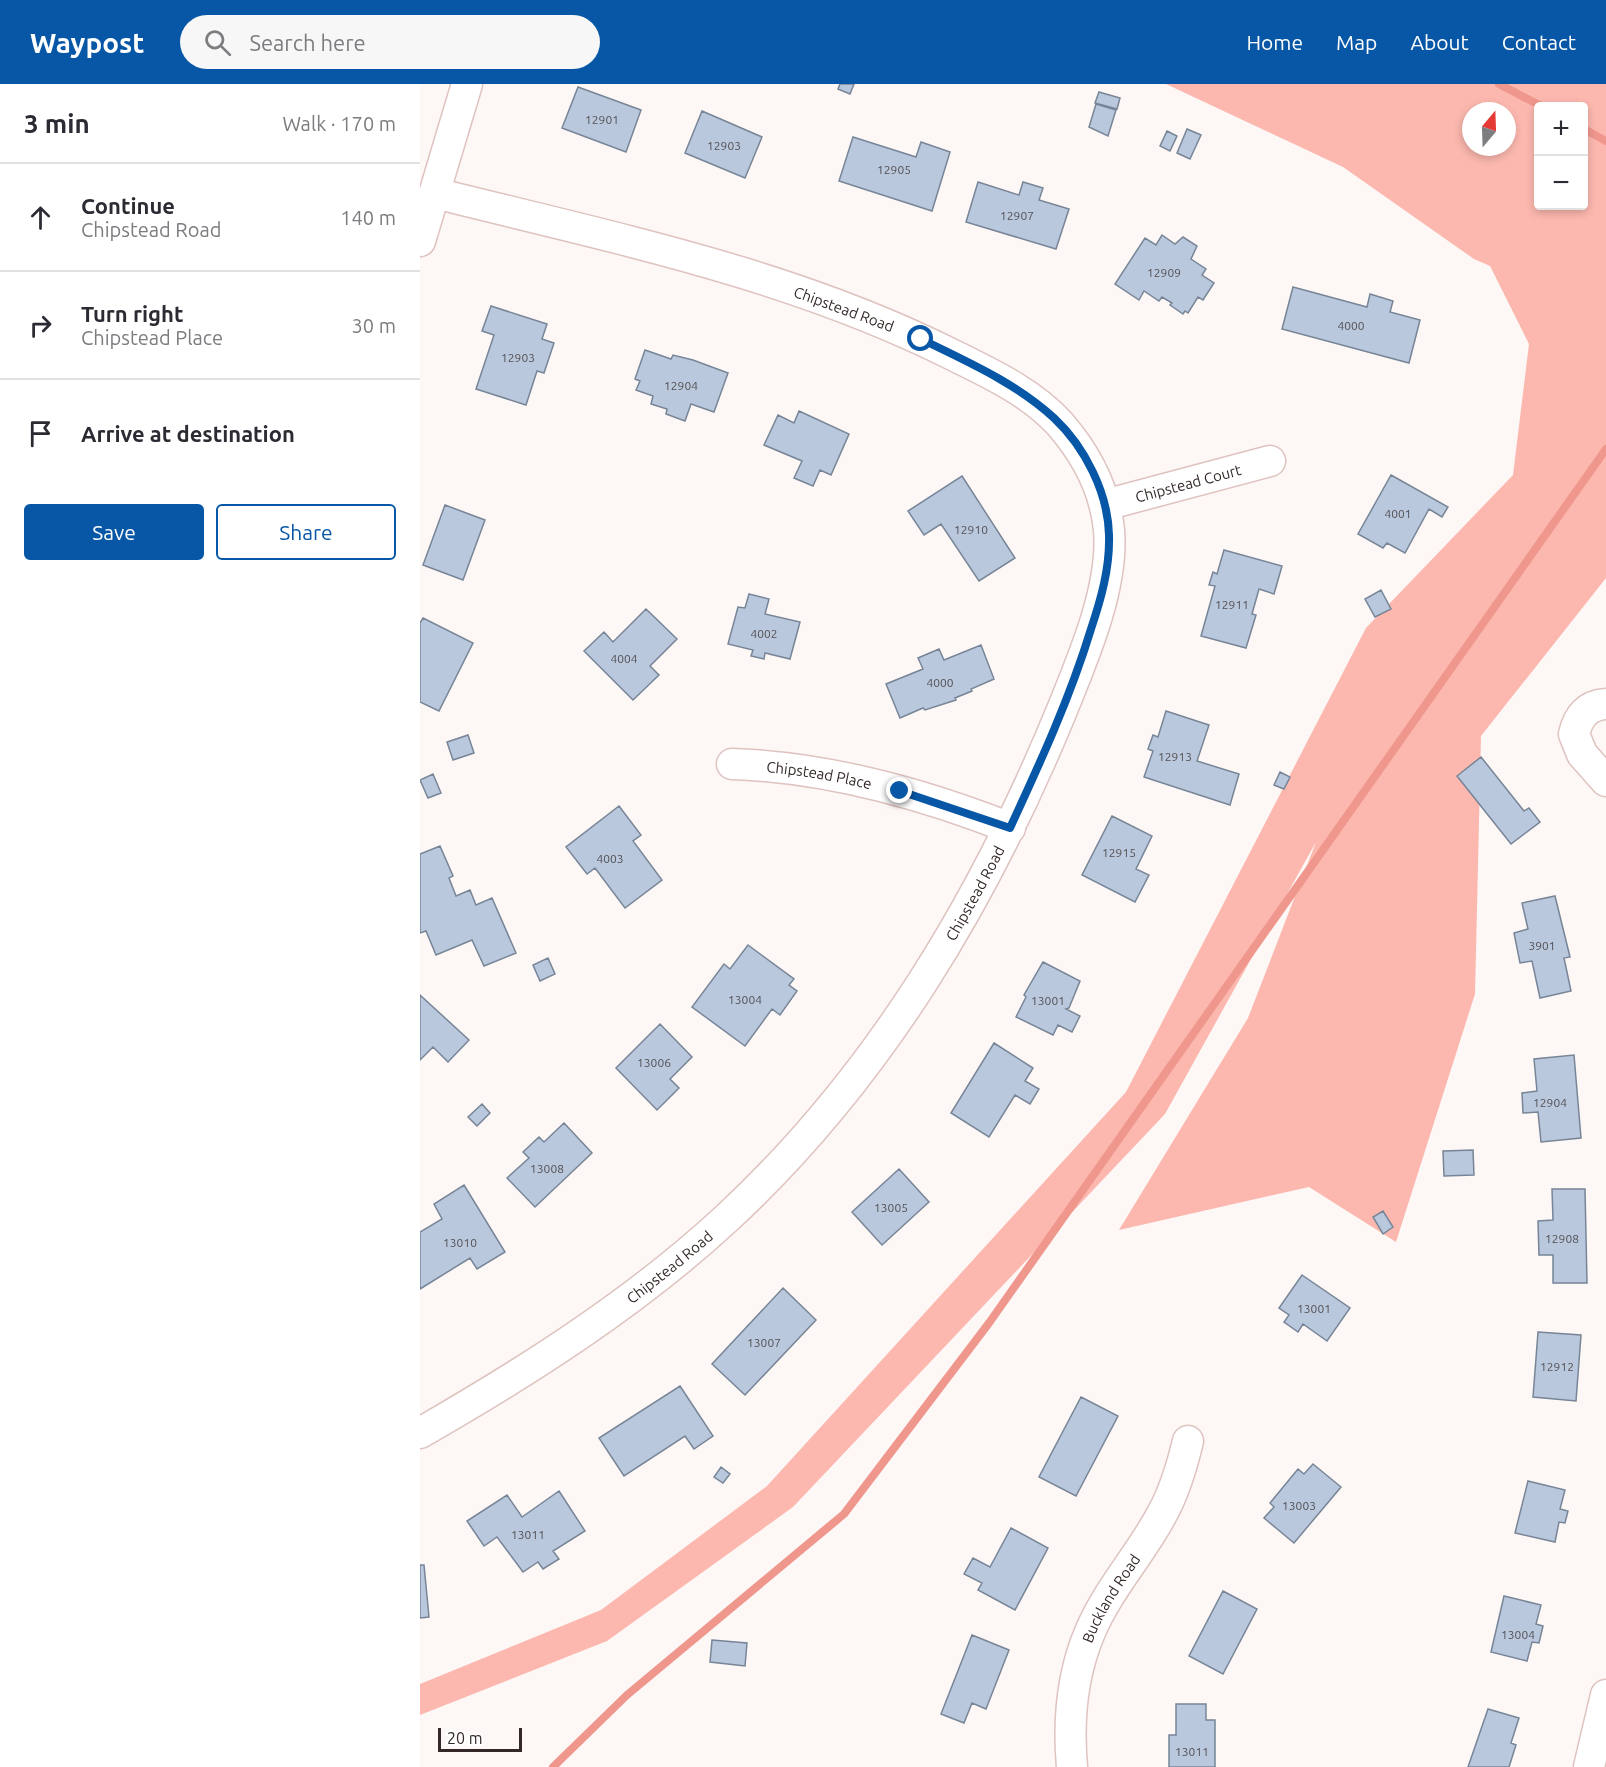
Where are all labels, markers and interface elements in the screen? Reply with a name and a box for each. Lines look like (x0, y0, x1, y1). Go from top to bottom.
search box (180, 15, 600, 69)
icon: search (201, 26, 234, 59)
text: Waypost (30, 27, 144, 58)
text: Search here (249, 30, 366, 55)
text: Home (1246, 30, 1303, 54)
text: Map (1336, 30, 1377, 54)
text: About (1410, 30, 1469, 54)
text: Contact (1502, 30, 1576, 54)
north arrow (1462, 102, 1516, 156)
map controls (1534, 102, 1588, 210)
button: + (1534, 102, 1588, 156)
text: 3 min (24, 109, 90, 138)
text: Walk · 170 m (283, 112, 396, 135)
house number: 12901 (585, 113, 619, 126)
house number: 12903 (707, 139, 741, 152)
button: − (1534, 156, 1588, 210)
house number: 12905 (877, 163, 911, 176)
text: Continue (81, 193, 175, 218)
icon: ahead (24, 201, 57, 234)
text: 140 m (340, 206, 396, 229)
house number: 12907 (1000, 209, 1034, 222)
text: Chipstead Road (81, 218, 221, 241)
house number: 12909 (1147, 266, 1181, 279)
street label: Chipstead Road (792, 283, 896, 335)
text: Turn right (81, 301, 183, 326)
icon: right (24, 309, 57, 342)
text: 30 m (352, 314, 396, 337)
house number: 4000 (1337, 319, 1365, 332)
route start (907, 325, 933, 351)
text: Chipstead Place (81, 326, 223, 349)
house number: 12903 (501, 351, 535, 364)
house number: 12904 (664, 379, 698, 392)
icon: arrive (24, 417, 57, 450)
text: Arrive at destination (81, 421, 295, 446)
street label: Chipstead Court (1133, 461, 1243, 505)
button: Save (24, 504, 204, 560)
button: Share (216, 504, 396, 560)
house number: 4001 (1384, 507, 1412, 520)
house number: 12910 (954, 523, 988, 536)
house number: 12911 (1215, 598, 1249, 611)
house number: 4002 (750, 627, 778, 640)
house number: 4004 (610, 652, 638, 665)
house number: 4000 (926, 676, 954, 689)
house number: 12913 (1158, 750, 1192, 763)
street label: Chipstead Place (766, 758, 874, 792)
route end (886, 777, 912, 803)
street label: Chipstead Road (942, 843, 1007, 943)
house number: 12915 (1102, 846, 1136, 859)
house number: 4003 (596, 852, 624, 865)
house number: 3901 (1528, 939, 1556, 952)
house number: 13004 (728, 993, 762, 1006)
house number: 13001 (1031, 994, 1065, 1007)
house number: 13006 (637, 1056, 671, 1069)
house number: 12904 (1533, 1096, 1567, 1109)
house number: 13008 (530, 1162, 564, 1175)
house number: 13005 (874, 1201, 908, 1214)
street label: Chipstead Road (623, 1227, 716, 1306)
house number: 12908 (1545, 1232, 1579, 1245)
house number: 13010 (443, 1236, 477, 1249)
house number: 13001 (1297, 1302, 1331, 1315)
house number: 13007 (747, 1336, 781, 1349)
house number: 12912 (1540, 1360, 1574, 1373)
house number: 13003 (1282, 1499, 1316, 1512)
house number: 13011 (511, 1528, 545, 1541)
street label: Buckland Road (1078, 1551, 1143, 1645)
house number: 13004 (1501, 1628, 1535, 1641)
scale bar (438, 1725, 522, 1752)
text: 20 m (447, 1729, 483, 1747)
house number: 13011 (1175, 1745, 1209, 1758)

